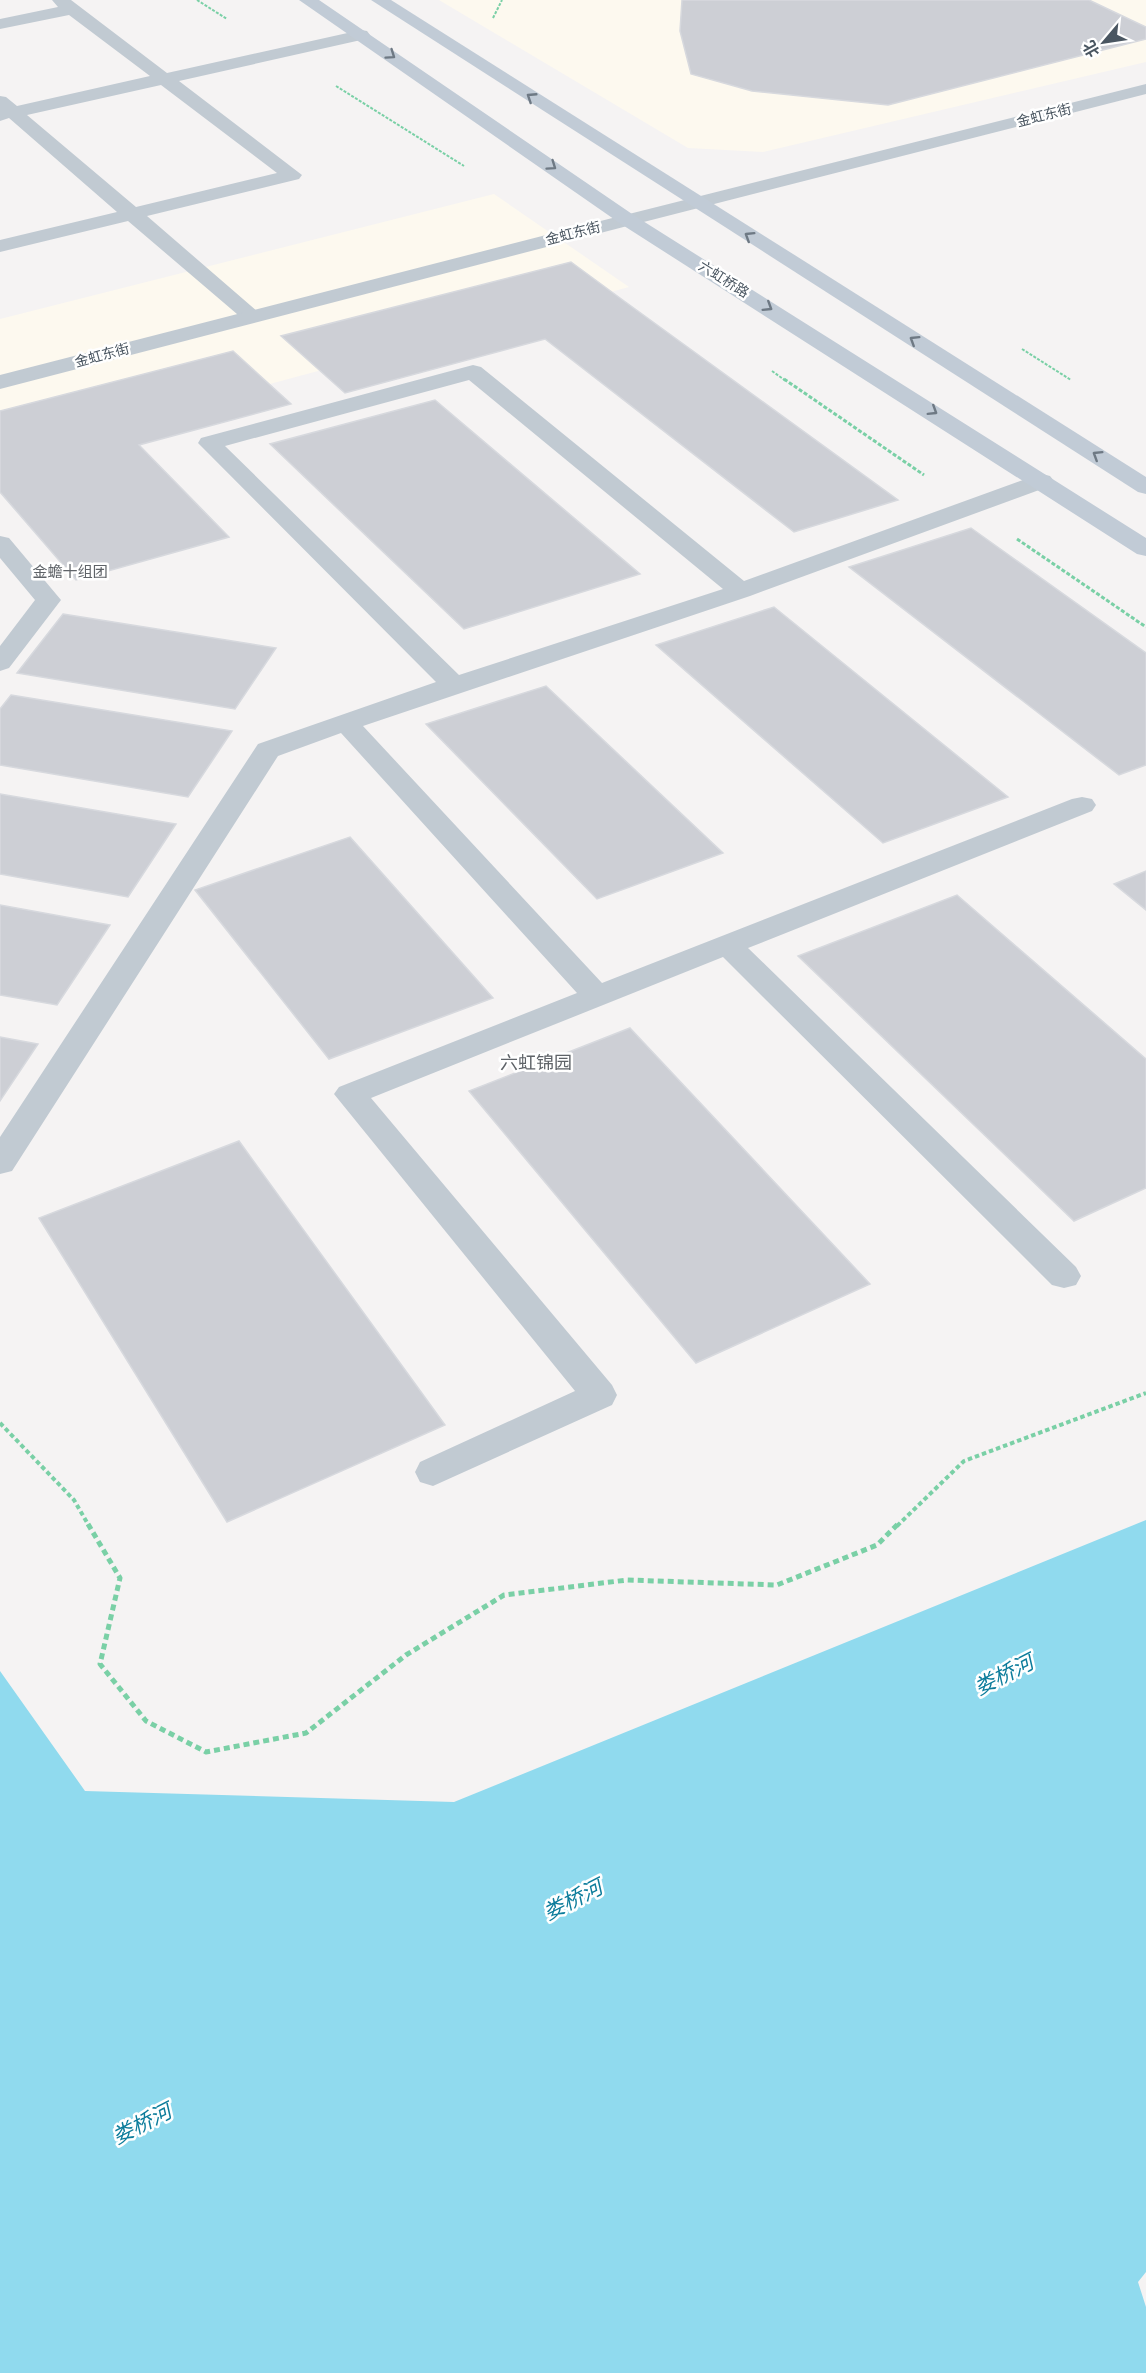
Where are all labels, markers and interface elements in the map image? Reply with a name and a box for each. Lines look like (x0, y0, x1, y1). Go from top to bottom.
north arrow (1074, 12, 1134, 72)
text: 北 (1077, 36, 1105, 62)
one-way arrow (385, 48, 396, 59)
one-way arrow (527, 94, 538, 105)
street label: 金虹东街 (1014, 98, 1074, 131)
one-way arrow (545, 159, 556, 170)
street label: 金虹东街 (543, 216, 603, 249)
one-way arrow (745, 232, 756, 243)
street label: 六虹桥路 (695, 255, 754, 302)
one-way arrow (762, 300, 772, 312)
one-way arrow (910, 336, 921, 347)
street label: 金虹东街 (72, 337, 132, 372)
one-way arrow (926, 404, 937, 415)
one-way arrow (1092, 452, 1103, 463)
district label: 金蟾十组团 (32, 560, 108, 583)
district label: 六虹锦园 (500, 1049, 572, 1076)
water label: 娄桥河 (968, 1644, 1042, 1703)
water label: 娄桥河 (537, 1869, 611, 1928)
water label: 娄桥河 (106, 2093, 180, 2152)

